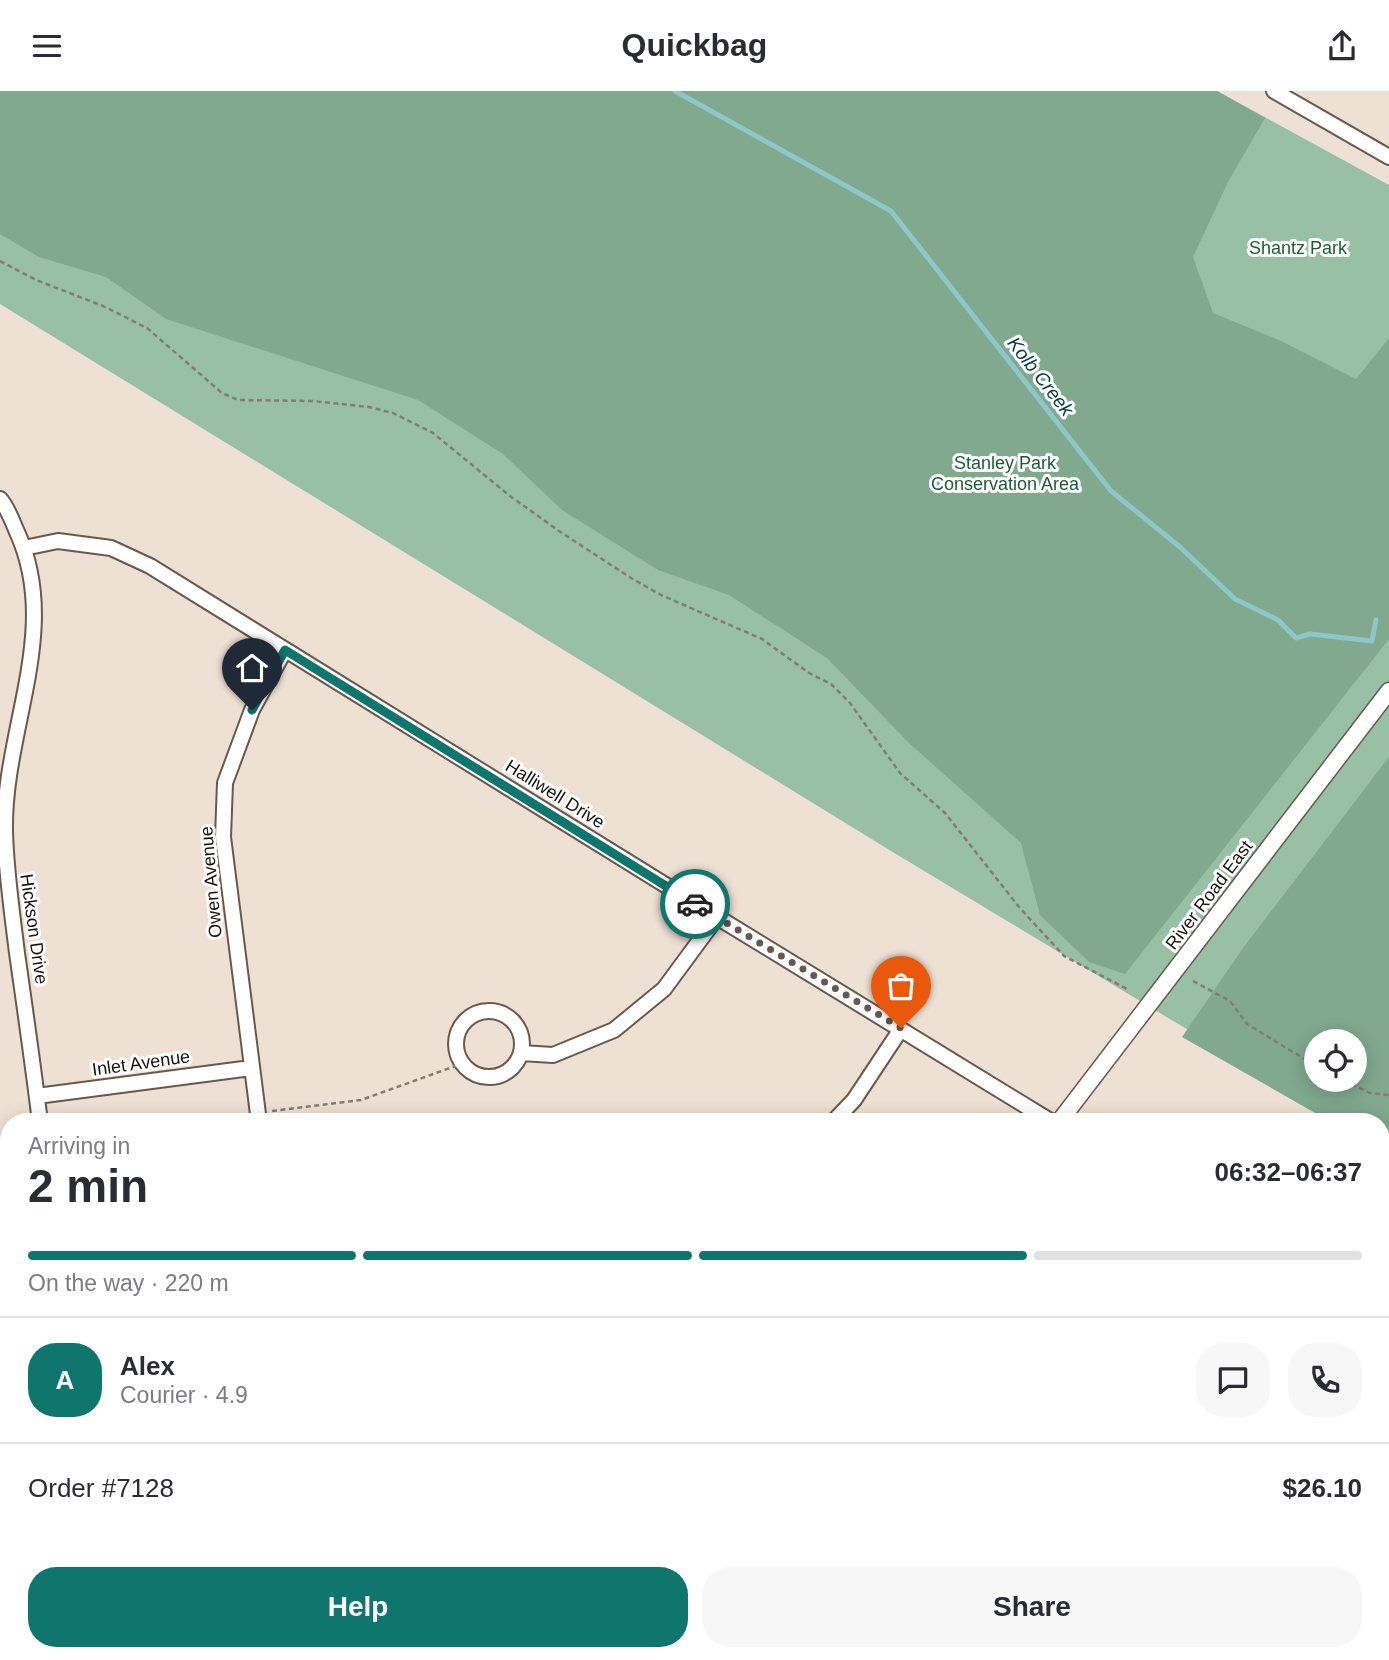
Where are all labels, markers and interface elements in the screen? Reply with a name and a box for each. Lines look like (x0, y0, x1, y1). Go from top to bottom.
icon: menu (28, 27, 66, 65)
text: Quickbag (622, 27, 767, 63)
icon: share (1323, 27, 1361, 65)
park label: Shantz Park (1249, 238, 1348, 258)
water label: Kolb Creek (1003, 333, 1079, 421)
park label: Stanley Park Conservation Area (931, 453, 1080, 494)
pin (222, 638, 282, 710)
icon: home (233, 649, 271, 687)
street label: Halliwell Drive (502, 756, 608, 832)
street label: Owen Avenue (196, 825, 226, 939)
street label: River Road East (1162, 837, 1256, 953)
courier (660, 869, 730, 939)
street label: Hickson Drive (16, 873, 52, 985)
icon: car (676, 885, 714, 923)
pin (871, 956, 931, 1028)
icon: bag (882, 967, 920, 1005)
map controls (1304, 1029, 1367, 1092)
button: locate (1304, 1029, 1367, 1092)
street label: Inlet Avenue (91, 1046, 191, 1080)
text: Arriving in (28, 1133, 130, 1159)
text: 06:32–06:37 (1215, 1157, 1362, 1187)
text: 2 min (28, 1160, 148, 1212)
text: On the way · 220 m (28, 1270, 229, 1296)
button: chat (1196, 1343, 1270, 1417)
button: phone (1288, 1343, 1362, 1417)
text: Alex (120, 1351, 175, 1381)
text: A (56, 1365, 74, 1395)
text: Courier · 4.9 (120, 1382, 248, 1408)
text: Order #7128 (28, 1473, 174, 1503)
text: $26.10 (1282, 1473, 1362, 1503)
button: Help (28, 1567, 688, 1647)
button: Share (702, 1567, 1362, 1647)

